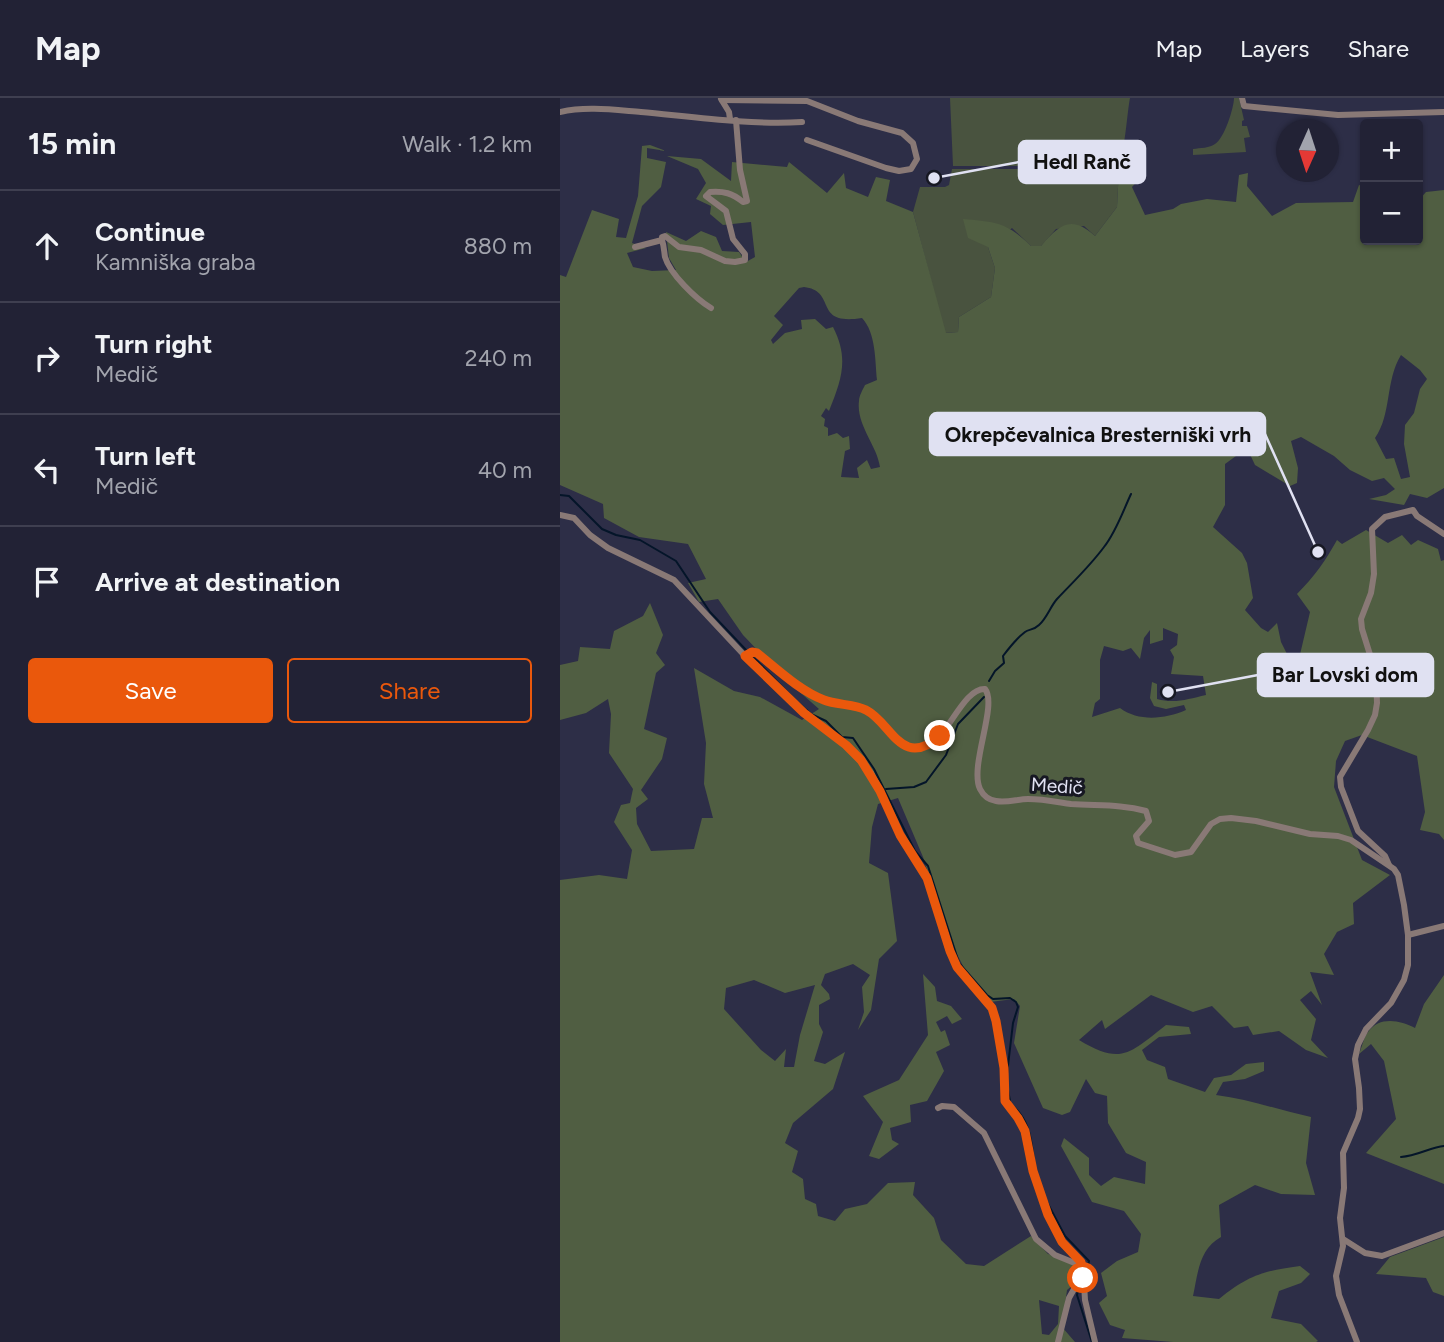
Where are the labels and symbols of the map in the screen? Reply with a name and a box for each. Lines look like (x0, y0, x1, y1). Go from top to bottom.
north arrow (1276, 119, 1339, 182)
callout: Hedl Ranč (1019, 141, 1145, 183)
text: Hedl Ranč (1033, 149, 1132, 174)
callout: Okrepčevalnica Bresterniški vrh (930, 413, 1265, 455)
text: Okrepčevalnica Bresterniški vrh (945, 422, 1251, 447)
callout: Bar Lovski dom (1258, 654, 1433, 696)
text: Bar Lovski dom (1272, 662, 1418, 687)
route end (924, 720, 955, 751)
street label: Medič (1030, 773, 1084, 799)
route start (1067, 1262, 1098, 1293)

